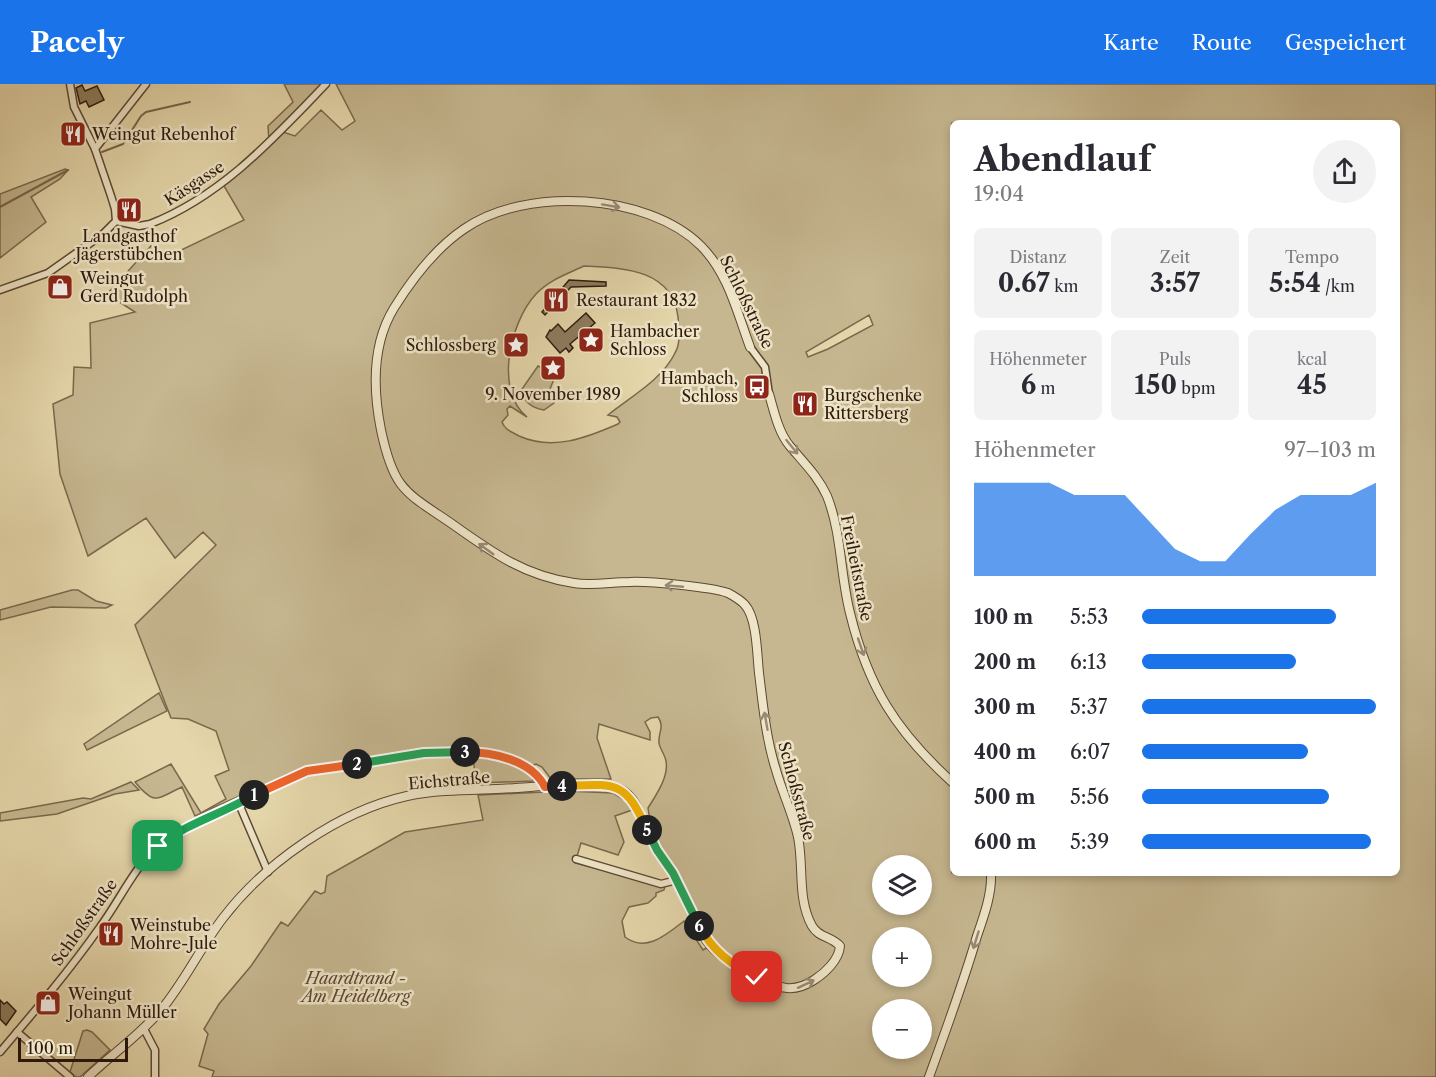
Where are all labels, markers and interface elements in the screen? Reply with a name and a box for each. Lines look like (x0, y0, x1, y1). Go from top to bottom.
text: Pacely (30, 25, 124, 59)
text: Karte (1103, 30, 1159, 55)
text: Route (1192, 30, 1252, 55)
text: Gespeichert (1285, 30, 1406, 55)
restaurant icon: Weingut Rebenhof (58, 119, 88, 149)
place label: Weingut Rebenhof (91, 124, 237, 144)
text: Abendlauf (974, 139, 1152, 180)
button: share (1313, 140, 1376, 203)
street label: Käsgasse (160, 156, 228, 210)
text: 19:04 (974, 182, 1024, 206)
restaurant icon: Landgasthof Jägerstübchen (114, 195, 144, 225)
one-way arrow (601, 200, 620, 211)
place label: Landgasthof Jägerstübchen (72, 226, 183, 264)
text: Distanz (1009, 247, 1067, 267)
text: Zeit (1160, 247, 1190, 267)
text: Tempo (1285, 247, 1339, 267)
street label: Schloßstraße (716, 252, 778, 352)
text: 0.67 (998, 267, 1050, 299)
text: 3:57 (1150, 267, 1200, 299)
text: 5:54 (1269, 267, 1321, 299)
place label: Weingut Gerd Rudolph (79, 268, 188, 306)
shop icon: Weingut Gerd Rudolph (45, 272, 75, 302)
text: km (1050, 276, 1078, 296)
text: /km (1321, 276, 1355, 296)
restaurant icon: Restaurant 1832 (541, 285, 571, 315)
place label: Restaurant 1832 (576, 290, 697, 310)
place label: Hambacher Schloss (610, 321, 699, 359)
place icon: Hambacher Schloss (576, 325, 606, 355)
place icon: Schlossberg (501, 330, 531, 360)
place label: Schlossberg (406, 335, 497, 355)
text: Höhenmeter (989, 349, 1087, 369)
text: Puls (1159, 349, 1191, 369)
text: kcal (1297, 349, 1327, 369)
place icon: 9. November 1989 (538, 353, 568, 383)
place label: Hambach, Schloss (660, 368, 738, 406)
text: 6 (1021, 369, 1036, 401)
text: 150 (1134, 369, 1177, 401)
text: 45 (1297, 369, 1327, 401)
bus stop icon: Hambach, Schloss (742, 372, 772, 402)
text: m (1036, 378, 1055, 398)
text: bpm (1177, 378, 1216, 398)
place label: 9. November 1989 (485, 384, 621, 404)
place label: Burgschenke Rittersberg (824, 385, 922, 423)
restaurant icon: Burgschenke Rittersberg (790, 389, 820, 419)
text: Höhenmeter (974, 438, 1096, 462)
text: 97–103 m (1284, 438, 1376, 462)
one-way arrow (786, 439, 799, 455)
street label: Freiheitstraße (837, 513, 877, 623)
one-way arrow (479, 543, 495, 555)
one-way arrow (664, 580, 684, 591)
text: 100 m (974, 605, 1033, 629)
text: 5:53 (1070, 605, 1108, 629)
one-way arrow (857, 637, 868, 656)
text: 200 m (974, 650, 1036, 674)
text: 6:13 (1070, 650, 1107, 674)
text: 300 m (974, 695, 1036, 719)
text: 5:37 (1070, 695, 1107, 719)
one-way arrow (761, 712, 772, 732)
pin: 3 (450, 737, 480, 767)
street label: Schloßstraße (774, 739, 820, 843)
text: 400 m (974, 740, 1036, 764)
text: 6:07 (1070, 740, 1110, 764)
text: 3 (460, 742, 470, 762)
pin: 2 (342, 749, 372, 779)
text: 2 (352, 754, 362, 774)
street label: Eichstraße (407, 766, 491, 794)
pin: 4 (547, 771, 577, 801)
text: 4 (557, 776, 567, 796)
pin: 1 (239, 780, 269, 810)
text: 1 (250, 785, 258, 805)
text: 500 m (974, 785, 1035, 809)
text: 5:56 (1070, 785, 1109, 809)
pin: 5 (632, 815, 662, 845)
pin (132, 820, 183, 871)
text: 5 (643, 820, 651, 840)
icon: arrive (141, 829, 174, 862)
text: 600 m (974, 830, 1036, 854)
text: 5:39 (1070, 830, 1109, 854)
map controls (872, 855, 932, 1059)
button: layers (872, 855, 932, 915)
street label: Schloßstraße (47, 875, 121, 969)
pin: 6 (684, 911, 714, 941)
place label: Weinstube Mohre-Jule (129, 915, 218, 953)
text: 6 (694, 916, 704, 936)
restaurant icon: Weinstube Mohre-Jule (96, 919, 126, 949)
button: + (872, 927, 932, 987)
one-way arrow (970, 930, 981, 949)
pin (731, 951, 782, 1002)
icon: check (740, 960, 773, 993)
park label: Haardtrand - Am Heidelberg (299, 968, 412, 1006)
one-way arrow (796, 977, 814, 989)
place label: Weingut Johann Müller (65, 984, 177, 1022)
shop icon: Weingut Johann Müller (33, 988, 63, 1018)
button: − (872, 999, 932, 1059)
scale bar (18, 1035, 128, 1062)
text: 100 m (27, 1038, 73, 1058)

